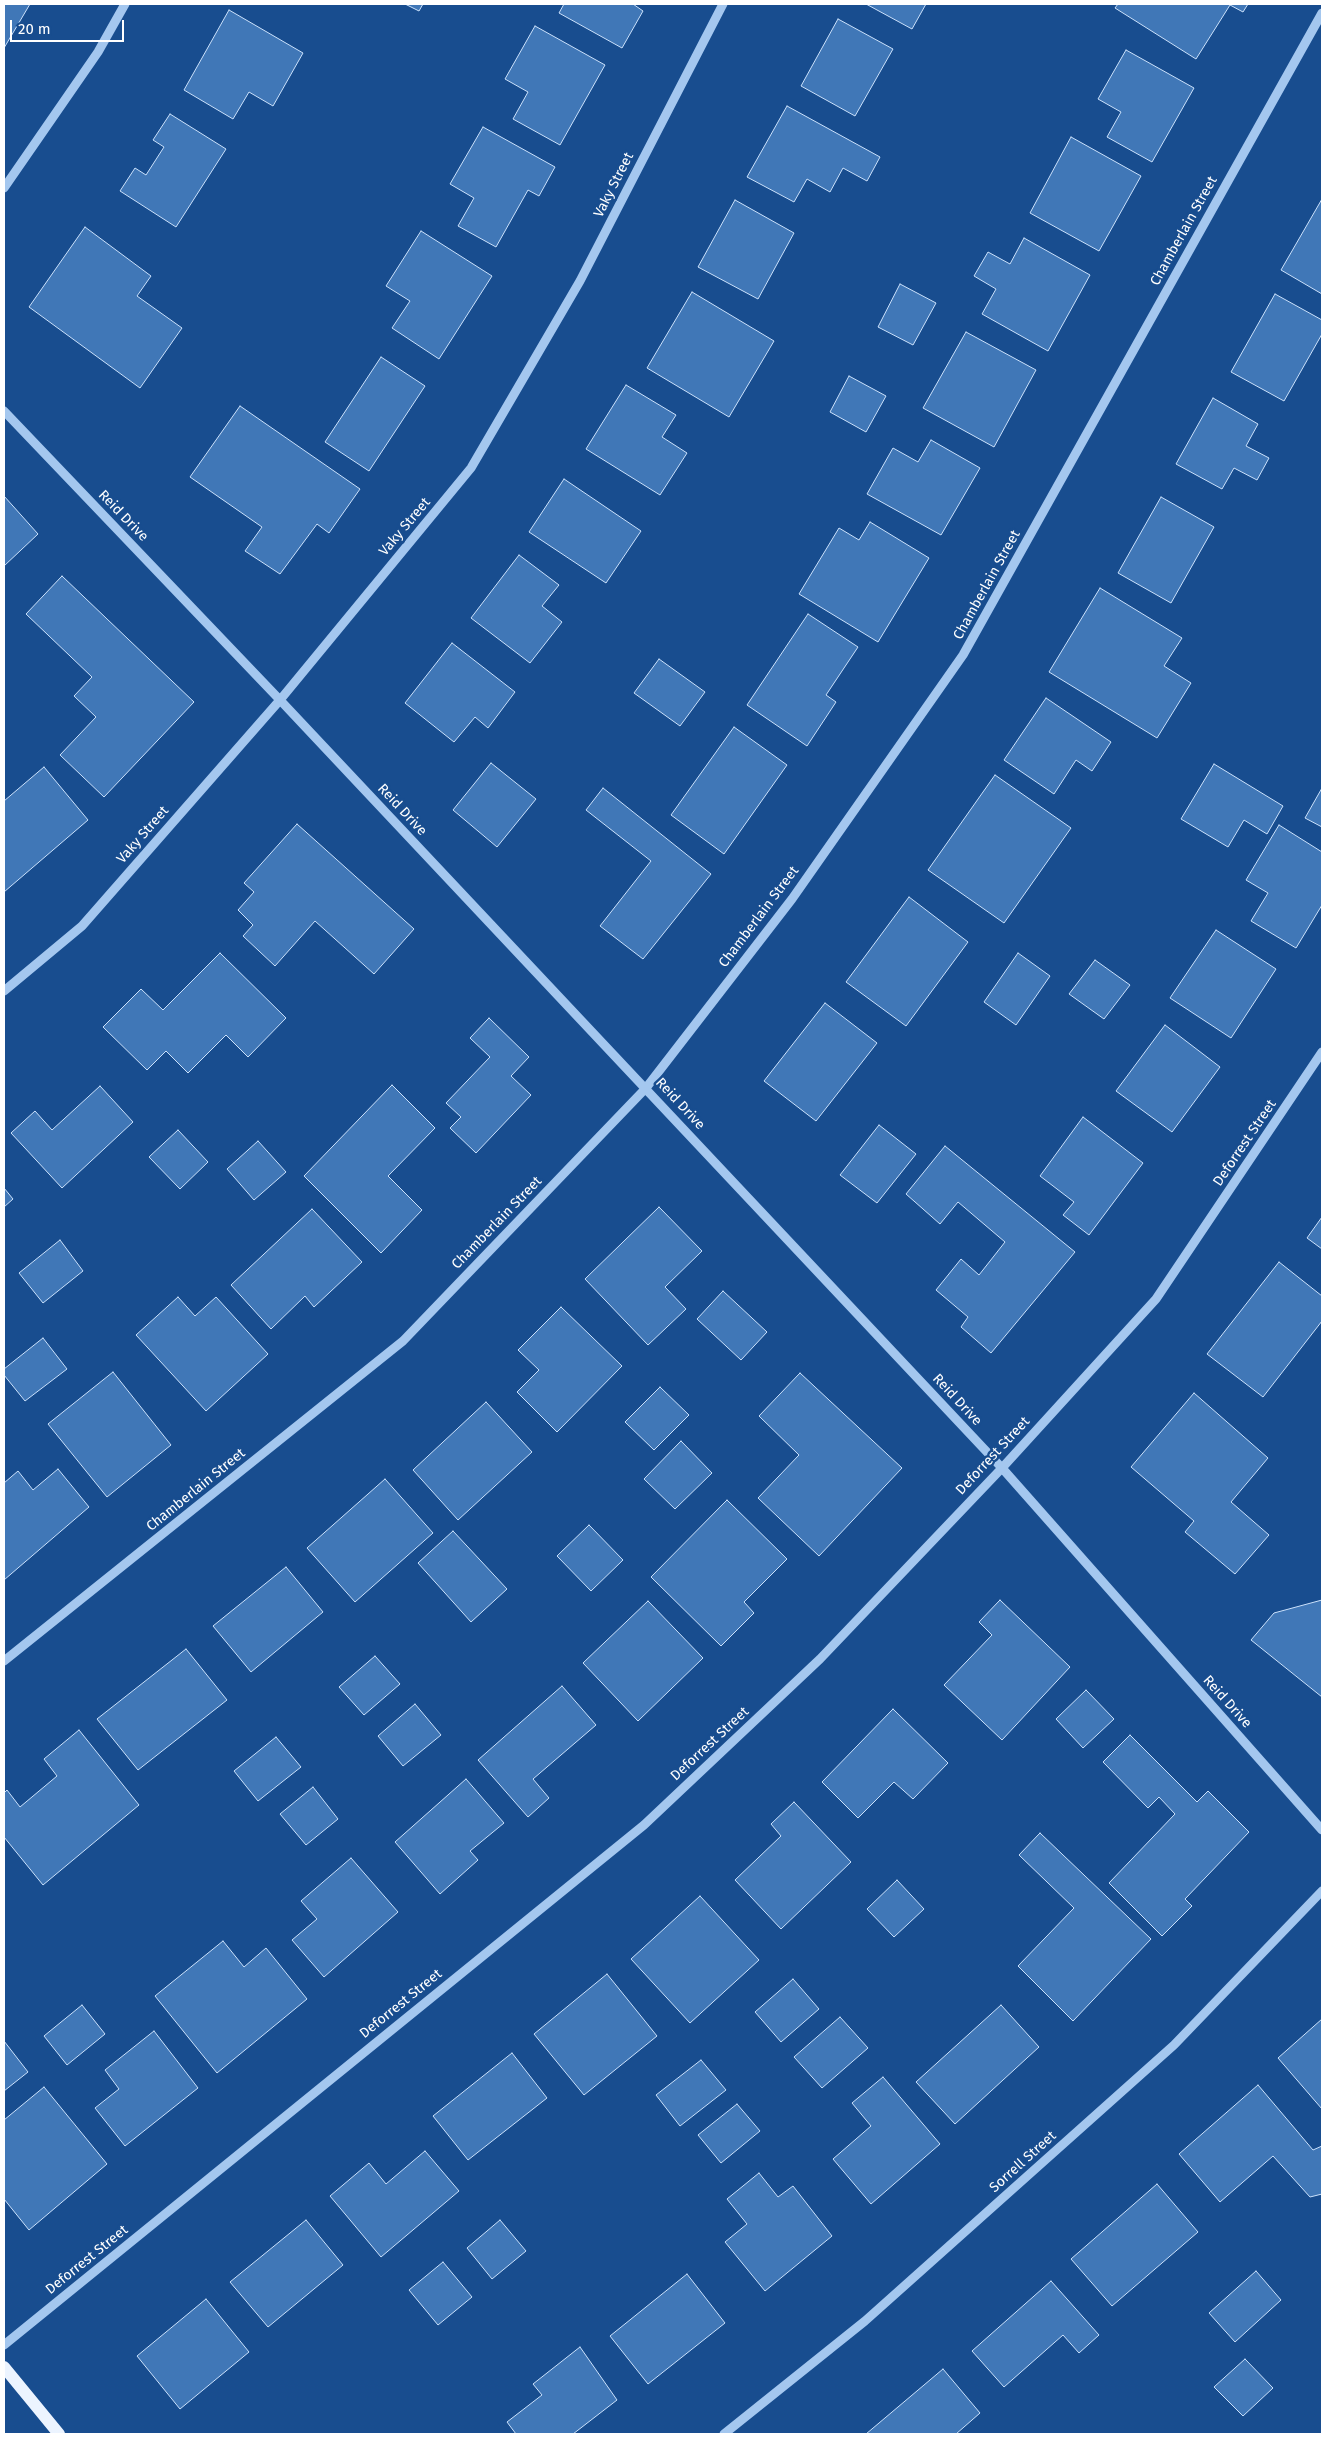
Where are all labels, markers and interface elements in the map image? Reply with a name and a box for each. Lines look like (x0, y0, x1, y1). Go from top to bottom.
scale bar (12, 10, 126, 42)
text: 20 m (18, 20, 51, 38)
street label: Vaky Street (590, 150, 638, 220)
street label: Chamberlain Street (1147, 173, 1221, 289)
street label: Reid Drive (94, 487, 152, 545)
street label: Vaky Street (376, 495, 434, 559)
street label: Chamberlain Street (950, 527, 1024, 643)
street label: Reid Drive (374, 781, 430, 839)
street label: Vaky Street (114, 803, 172, 867)
street label: Chamberlain Street (715, 863, 803, 971)
street label: Reid Drive (652, 1075, 708, 1133)
street label: Deforrest Street (1210, 1097, 1280, 1189)
street label: Chamberlain Street (448, 1173, 546, 1273)
street label: Reid Drive (929, 1371, 985, 1429)
street label: Deforrest Street (953, 1413, 1033, 1499)
street label: Chamberlain Street (143, 1445, 249, 1535)
street label: Reid Drive (1199, 1672, 1255, 1732)
street label: Deforrest Street (667, 1704, 753, 1784)
street label: Deforrest Street (357, 1966, 445, 2042)
street label: Sorrell Street (986, 2128, 1060, 2196)
street label: Deforrest Street (43, 2222, 131, 2298)

